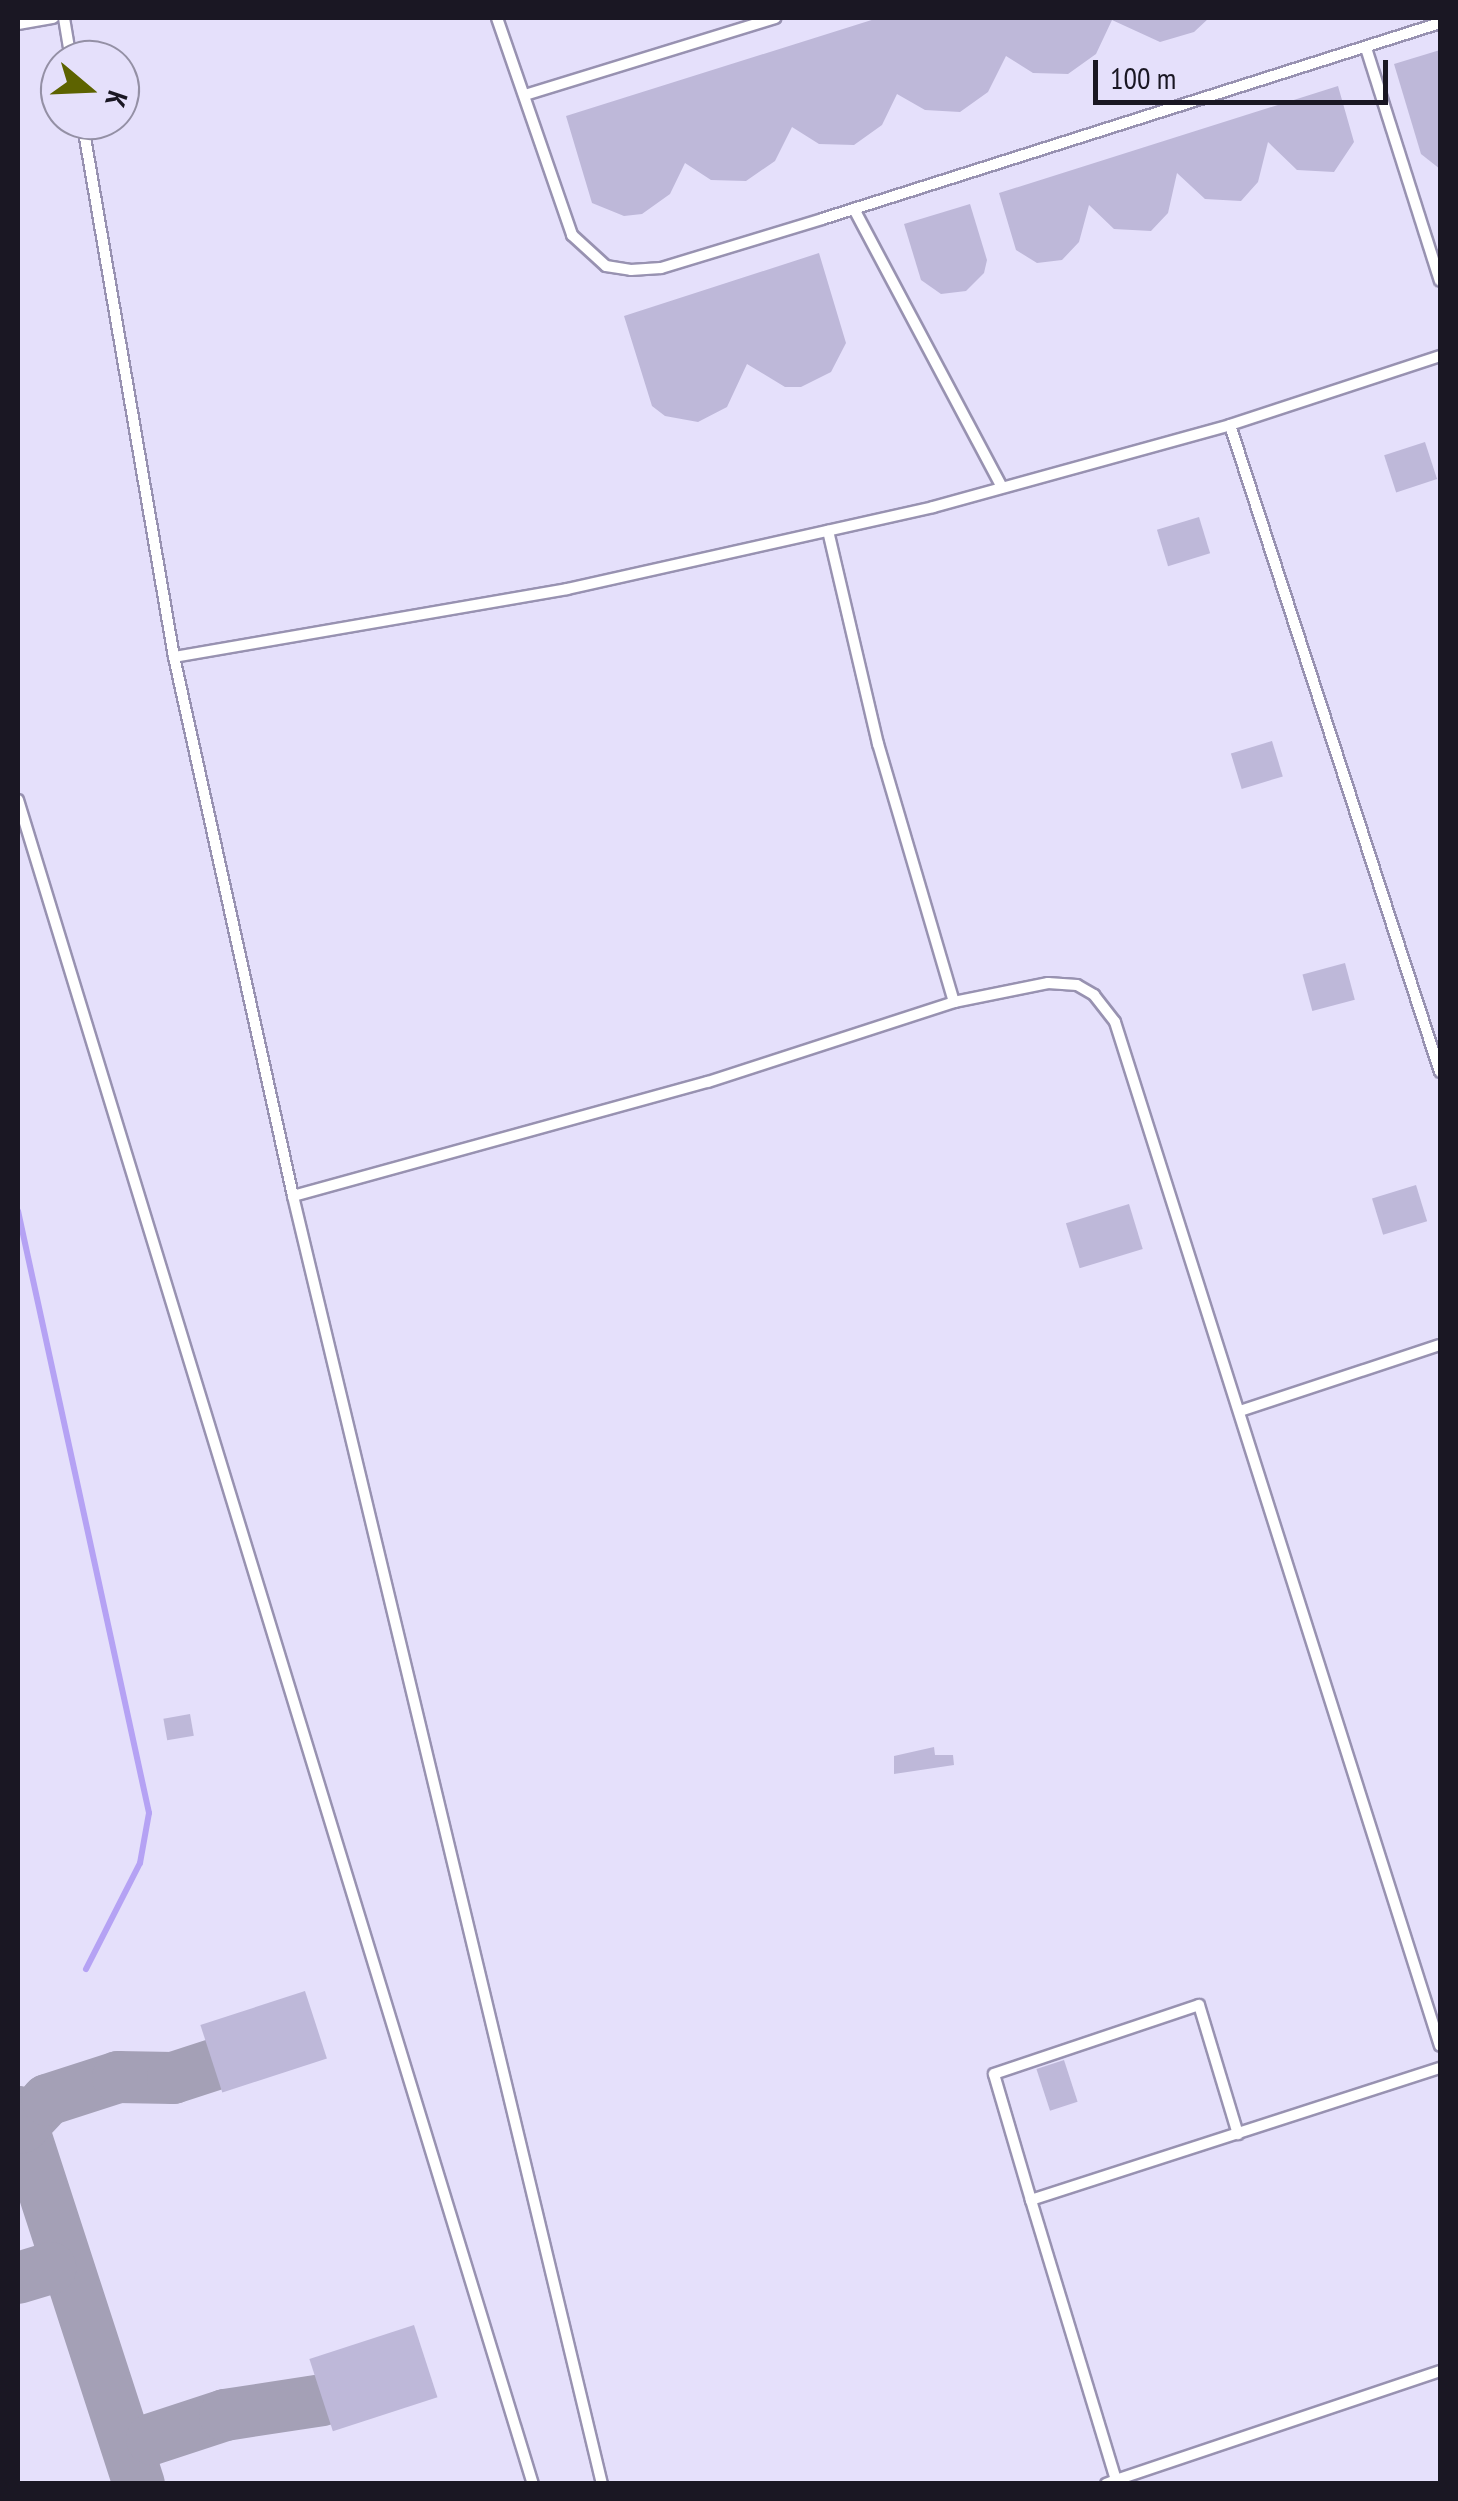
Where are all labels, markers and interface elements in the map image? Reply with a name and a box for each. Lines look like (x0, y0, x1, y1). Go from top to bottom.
north arrow (40, 40, 140, 140)
scale bar (1098, 40, 1393, 102)
text: 100 m (1110, 58, 1176, 97)
text: K (97, 86, 137, 112)

